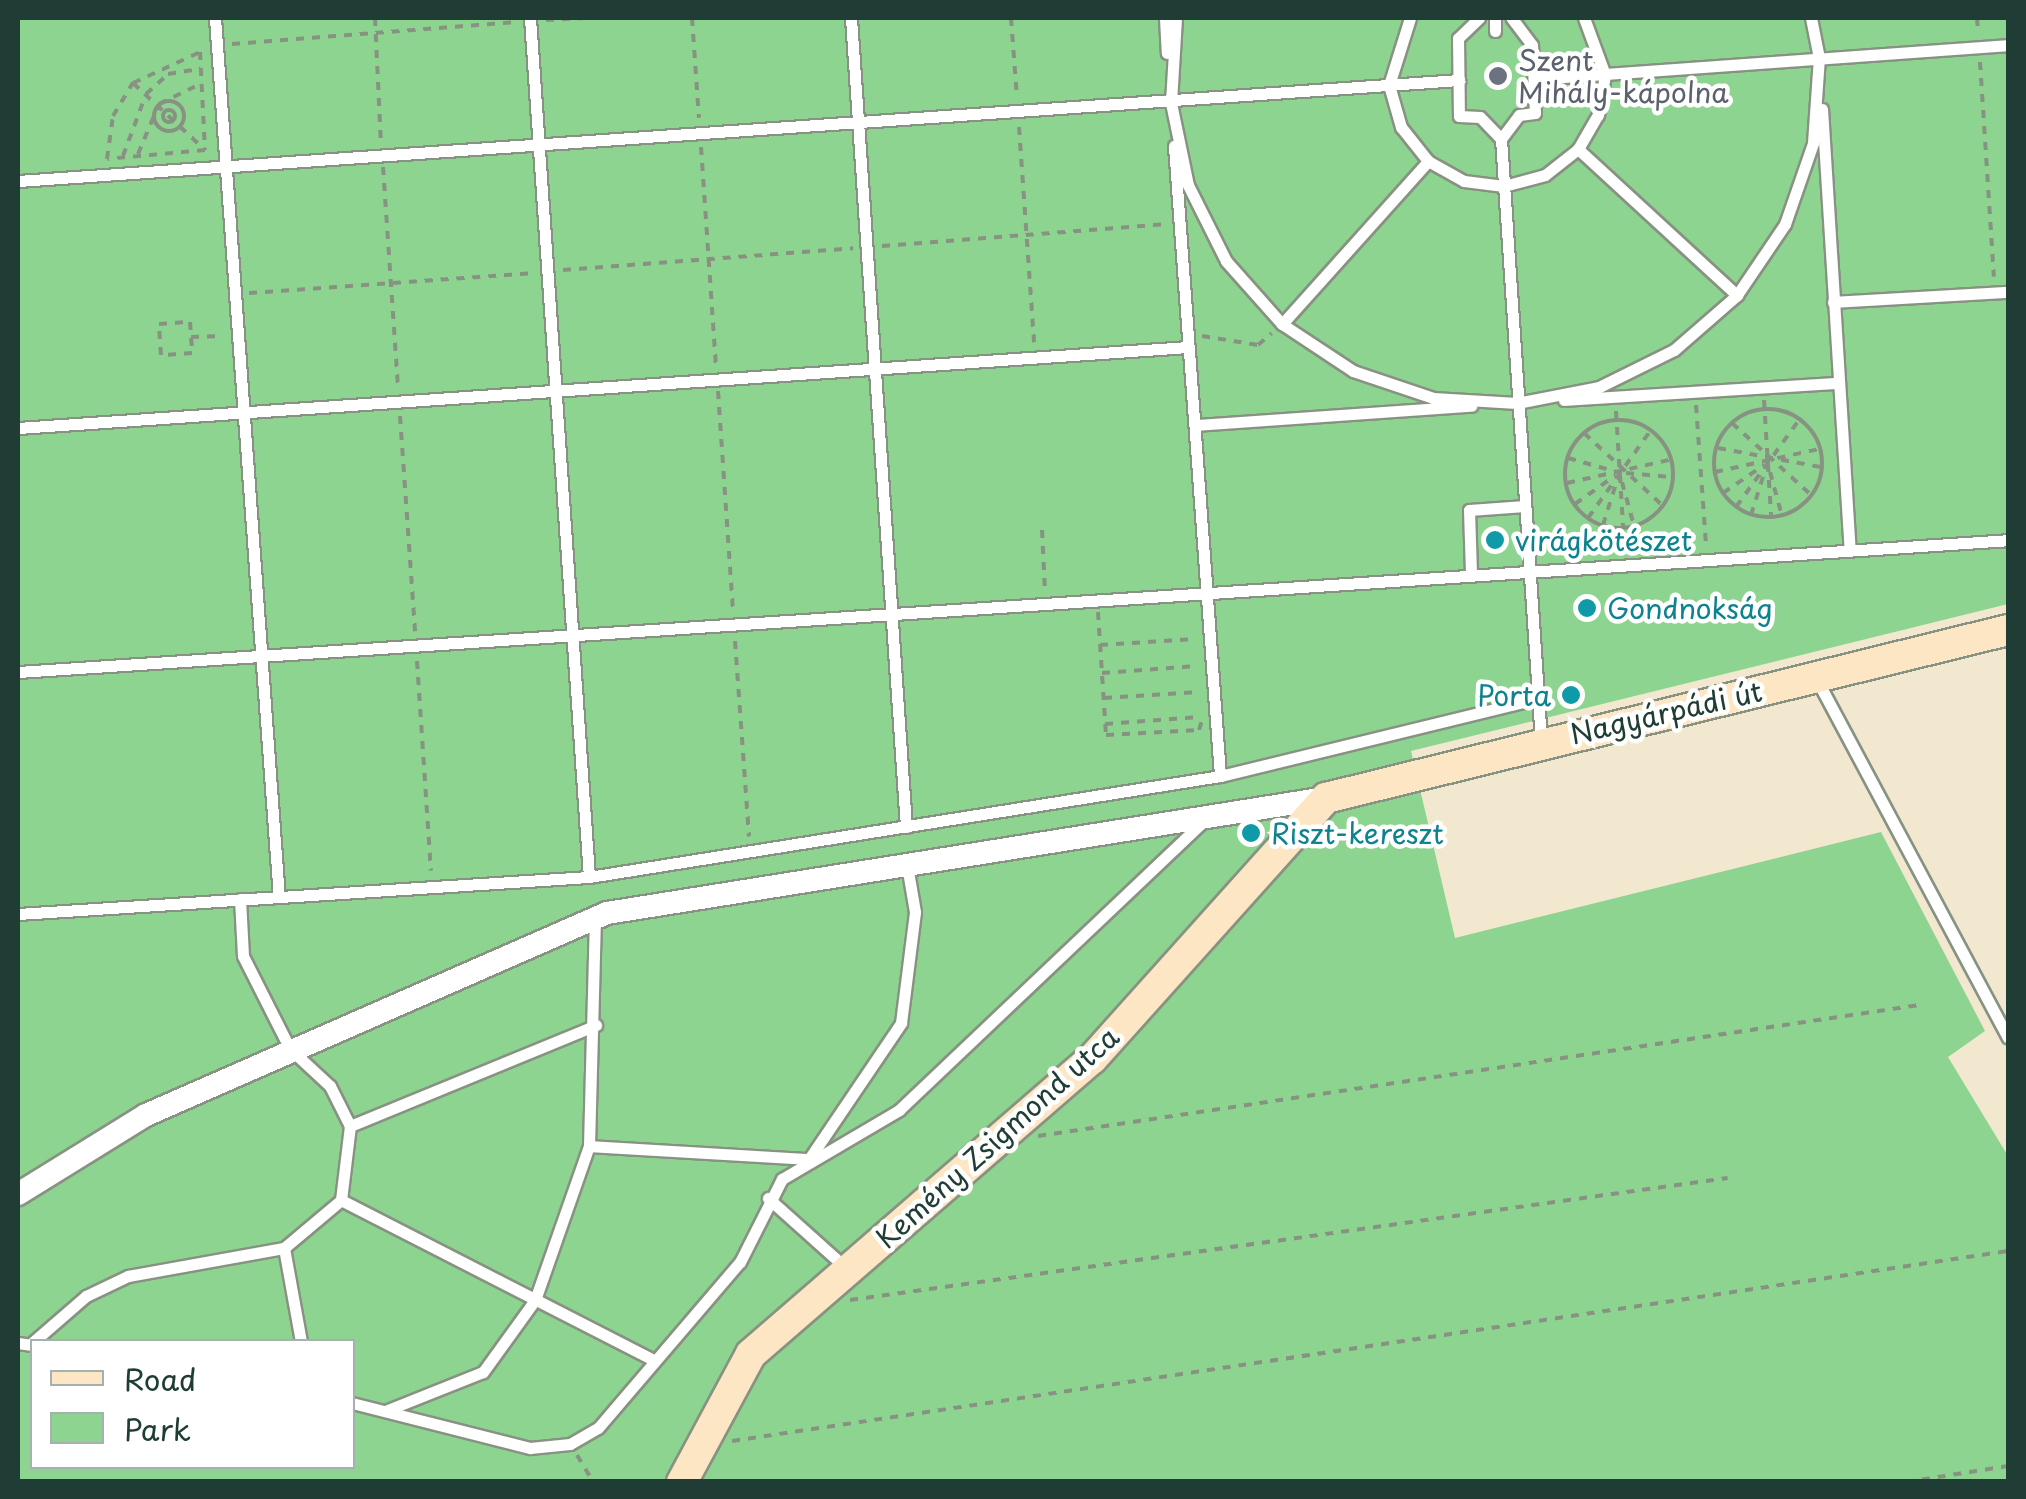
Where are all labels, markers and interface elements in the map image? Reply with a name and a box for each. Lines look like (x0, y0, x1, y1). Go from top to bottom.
place label: Szent Mihály-kápolna (1518, 43, 1729, 109)
marker: Szent Mihály-kápolna (1487, 65, 1509, 87)
place label: virágkötészet (1515, 523, 1692, 557)
marker: virágkötészet (1484, 529, 1506, 551)
place label: Gondnokság (1607, 591, 1773, 625)
marker: Gondnokság (1576, 597, 1598, 619)
street label: Nagyárpádi út (1566, 674, 1766, 750)
place label: Porta (1477, 678, 1551, 712)
marker: Porta (1560, 684, 1582, 706)
place label: Riszt-kereszt (1271, 816, 1444, 850)
marker: Riszt-kereszt (1240, 822, 1262, 844)
street label: Kemény Zsigmond utca (869, 1020, 1125, 1254)
legend (30, 1339, 355, 1469)
text: Road (124, 1356, 197, 1401)
text: Park (124, 1406, 191, 1451)

